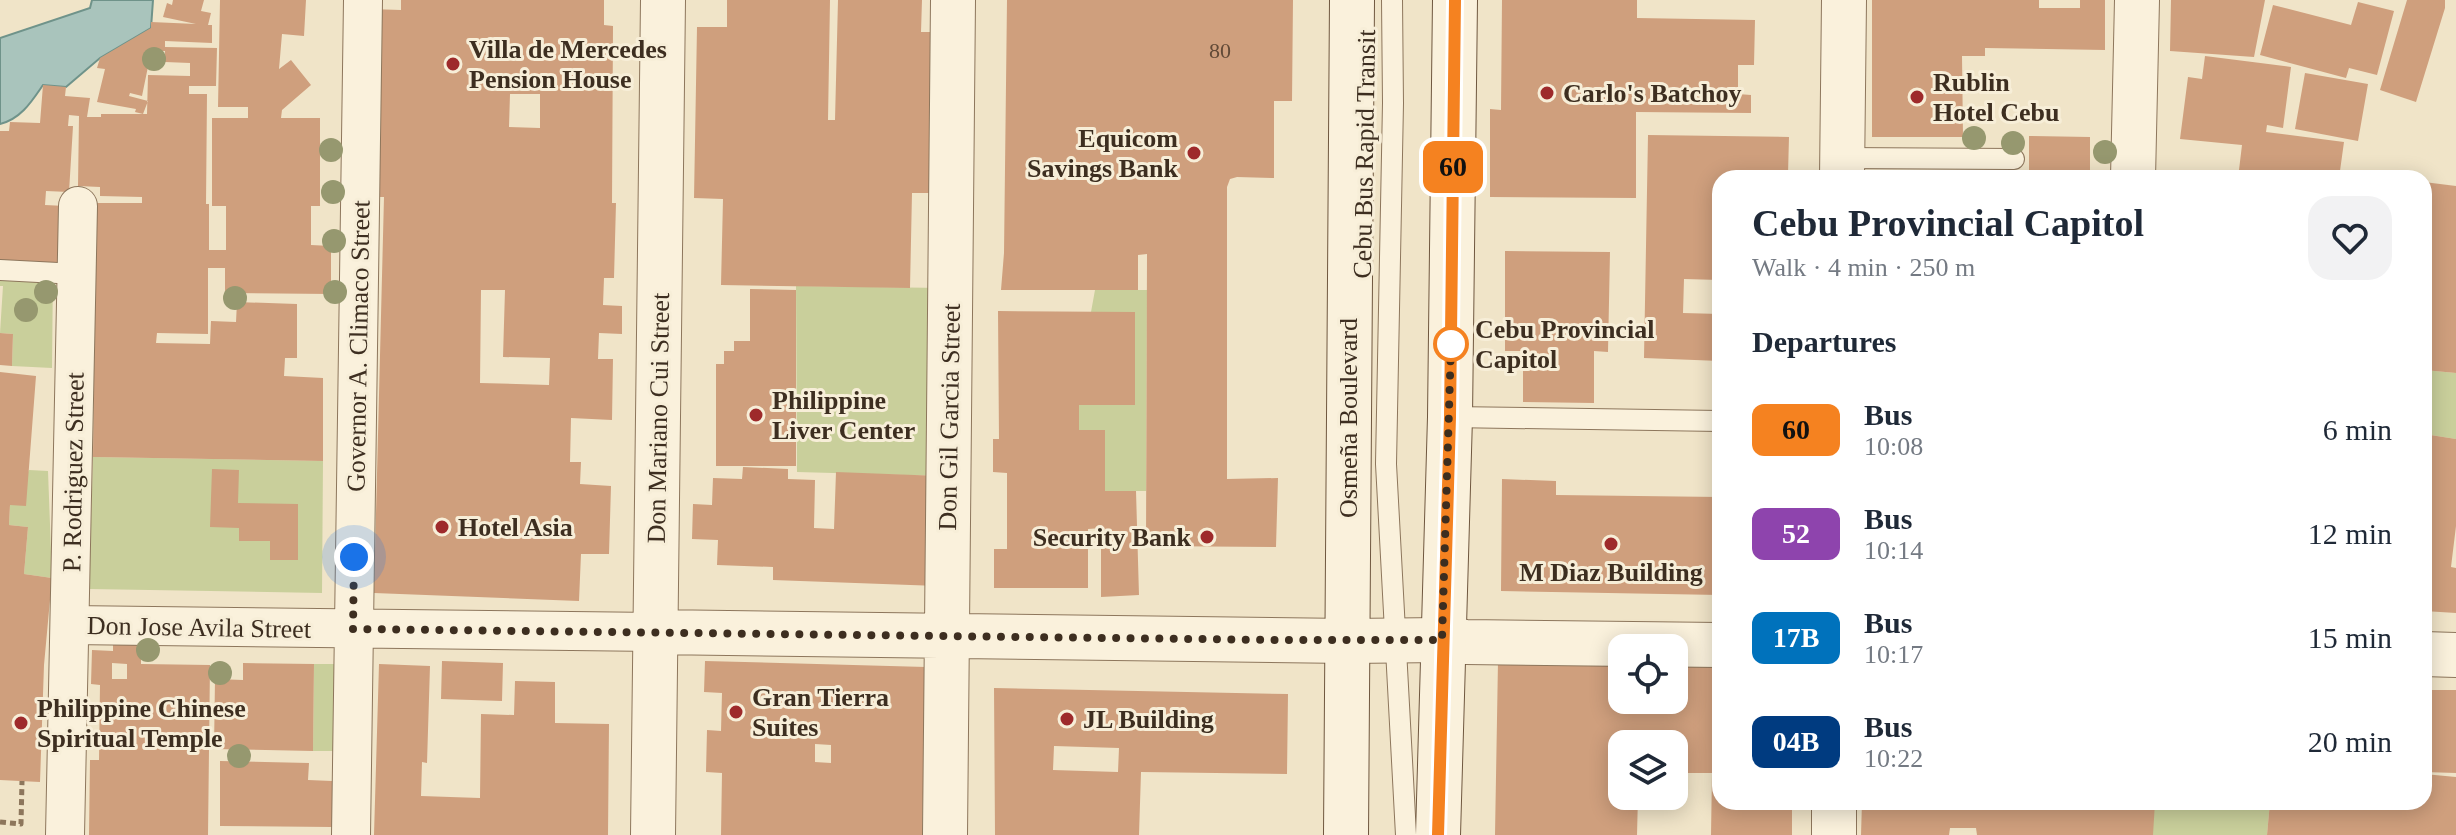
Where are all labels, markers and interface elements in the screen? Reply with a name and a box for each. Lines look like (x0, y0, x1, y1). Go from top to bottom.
street label: Cebu Bus Rapid Transit (1348, 28, 1381, 279)
place label: Villa de Mercedes Pension House (469, 35, 667, 94)
house number: 80 (1209, 38, 1231, 63)
marker: Villa de Mercedes Pension House (444, 55, 462, 73)
place label: Rublin Hotel Cebu (1933, 68, 2059, 127)
place label: Carlo's Batchoy (1563, 79, 1741, 108)
marker: Carlo's Batchoy (1538, 84, 1556, 102)
marker: Rublin Hotel Cebu (1908, 88, 1926, 106)
place label: Equicom Savings Bank (1027, 124, 1179, 183)
line badge: 60 (1417, 141, 1489, 193)
marker: Equicom Savings Bank (1185, 144, 1203, 162)
text: 60 (1439, 151, 1467, 182)
button: heart (2308, 196, 2392, 280)
street label: Governor A. Climaco Street (341, 199, 376, 492)
text: Cebu Provincial Capitol (1752, 202, 2144, 244)
text: Walk · 4 min · 250 m (1752, 253, 1975, 282)
street label: Don Mariano Cui Street (642, 292, 675, 544)
street label: Don Gil Garcia Street (933, 302, 966, 531)
place label: Cebu Provincial Capitol (1475, 315, 1654, 374)
street label: Osmeña Boulevard (1334, 318, 1363, 518)
text: Departures (1752, 325, 1896, 358)
marker: Cebu Provincial Capitol (1434, 327, 1468, 361)
street label: P. Rodriguez Street (57, 371, 90, 572)
place label: Philippine Liver Center (772, 386, 915, 445)
text: Bus (1864, 398, 1912, 431)
marker: Philippine Liver Center (747, 406, 765, 424)
text: 6 min (2323, 413, 2392, 446)
text: 60 (1782, 414, 1810, 445)
text: 10:08 (1864, 432, 1923, 461)
text: Bus (1864, 502, 1912, 535)
place label: Hotel Asia (458, 513, 573, 542)
text: 12 min (2308, 517, 2392, 550)
marker: Hotel Asia (433, 518, 451, 536)
text: 52 (1782, 518, 1810, 549)
place label: Security Bank (1033, 523, 1192, 552)
marker: Security Bank (1198, 528, 1216, 546)
marker: M Diaz Building (1602, 535, 1620, 553)
text: 10:14 (1864, 536, 1923, 565)
your location (334, 537, 374, 577)
place label: M Diaz Building (1519, 558, 1703, 587)
text: Bus (1864, 606, 1912, 639)
street label: Don Jose Avila Street (87, 611, 312, 644)
text: 15 min (2308, 621, 2392, 654)
text: 17B (1773, 622, 1819, 653)
map controls (1608, 634, 1688, 810)
button: locate (1608, 634, 1688, 714)
text: 10:17 (1864, 640, 1923, 669)
place label: Gran Tierra Suites (752, 683, 889, 742)
place label: Philippine Chinese Spiritual Temple (37, 694, 246, 753)
marker: Gran Tierra Suites (727, 703, 745, 721)
place label: JL Building (1083, 705, 1214, 734)
marker: JL Building (1058, 710, 1076, 728)
text: Bus (1864, 710, 1912, 743)
marker: Philippine Chinese Spiritual Temple (12, 714, 30, 732)
text: 20 min (2308, 725, 2392, 758)
text: 04B (1773, 726, 1819, 757)
button: layers (1608, 730, 1688, 810)
text: 10:22 (1864, 744, 1923, 773)

